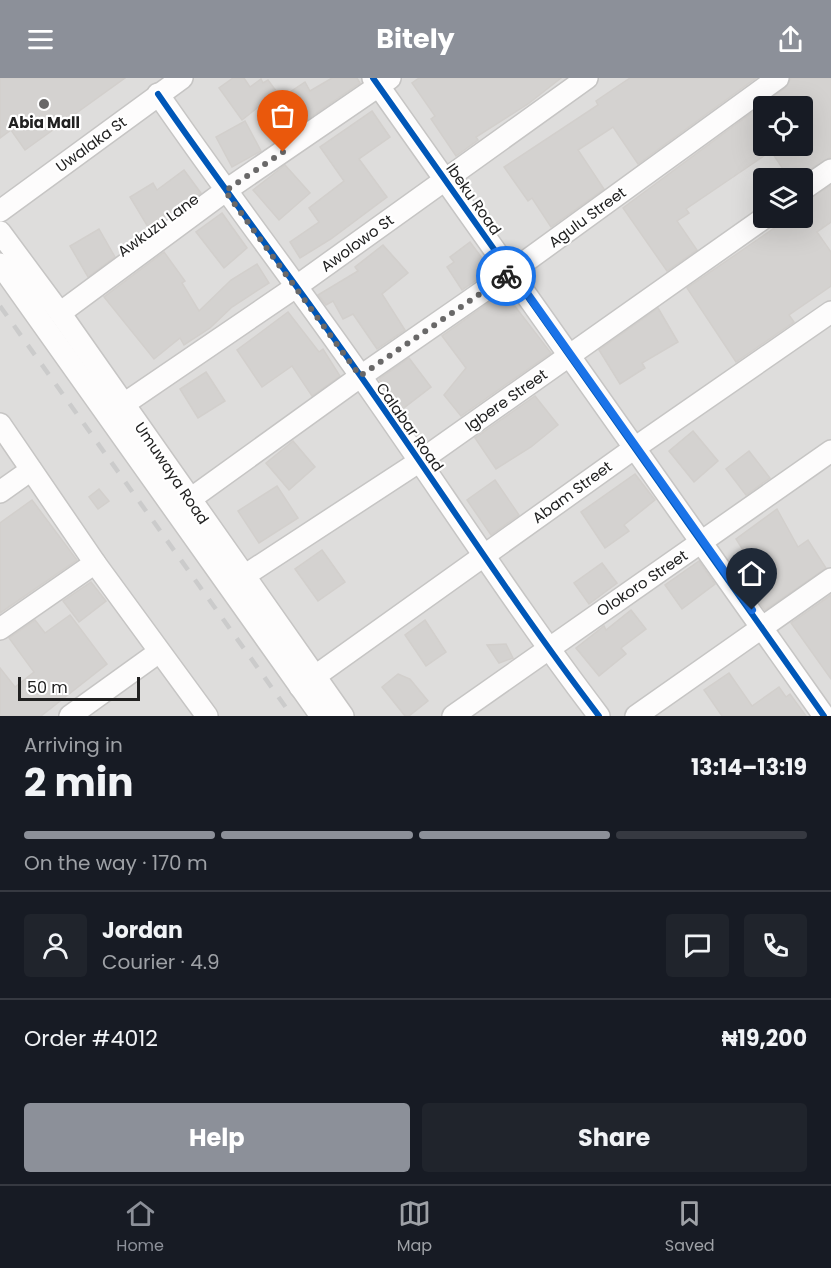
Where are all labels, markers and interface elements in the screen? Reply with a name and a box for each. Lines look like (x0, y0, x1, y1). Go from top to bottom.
text: Bitely (376, 20, 455, 57)
icon: menu (24, 23, 57, 56)
icon: share (774, 23, 807, 56)
pin (257, 90, 308, 152)
map controls (753, 96, 813, 228)
button: locate (753, 96, 813, 156)
marker: Abia Mall (37, 97, 51, 111)
icon: bag (266, 99, 299, 132)
street label: Uwalaka St (51, 111, 131, 177)
place label: Abia Mall (8, 112, 80, 133)
street label: Ibeku Road (441, 159, 507, 239)
button: layers (753, 168, 813, 228)
street label: Agulu Street (544, 182, 630, 252)
street label: Awkuzu Lane (113, 188, 203, 262)
street label: Awolowo St (316, 209, 398, 277)
courier (476, 246, 536, 306)
icon: bike (490, 260, 523, 293)
street label: Igbere Street (461, 364, 551, 436)
street label: Calabar Road (371, 378, 449, 476)
street label: Umuwaya Road (130, 418, 214, 528)
street label: Abam Street (528, 456, 616, 528)
street label: Olokoro Street (592, 545, 692, 621)
pin (726, 548, 777, 610)
icon: home (735, 557, 768, 590)
scale bar (18, 674, 140, 702)
text: 50 m (27, 676, 68, 699)
text: Arriving in (24, 731, 123, 759)
text: 13:14–13:19 (691, 752, 807, 783)
text: 2 min (24, 755, 134, 810)
text: On the way · 170 m (24, 849, 208, 877)
button: person (24, 914, 87, 977)
button: chat (666, 914, 729, 977)
button: phone (744, 914, 807, 977)
text: Jordan (102, 915, 183, 946)
text: Courier · 4.9 (102, 948, 220, 976)
text: Order #4012 (24, 1023, 158, 1054)
text: ₦19,200 (722, 1023, 807, 1054)
button: Help (24, 1103, 410, 1172)
button: Share (422, 1103, 807, 1172)
tab: Home (116, 1197, 164, 1258)
tab: Map (397, 1197, 432, 1258)
tab: Saved (665, 1197, 715, 1258)

